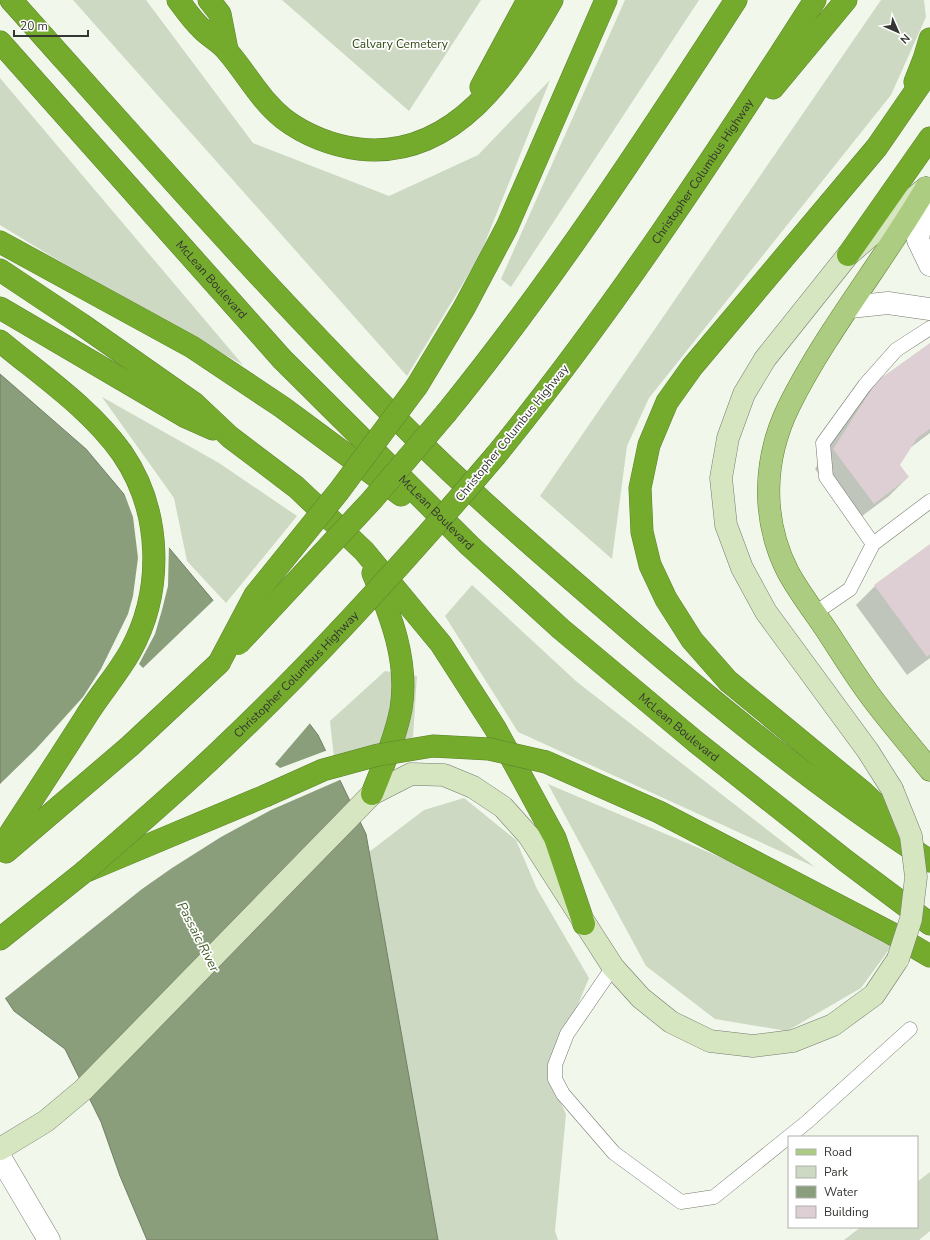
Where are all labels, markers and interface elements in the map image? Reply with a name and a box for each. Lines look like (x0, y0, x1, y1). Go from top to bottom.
scale bar (14, 12, 88, 38)
north arrow (878, 12, 918, 52)
text: 20 m (20, 18, 48, 34)
text: N (897, 31, 913, 47)
park label: Calvary Cemetery (352, 36, 449, 52)
street label: Christopher Columbus Highway (648, 95, 758, 247)
street label: McLean Boulevard (172, 237, 251, 322)
street label: Christopher Columbus Highway (452, 361, 573, 505)
street label: McLean Boulevard (395, 472, 477, 553)
street label: Christopher Columbus Highway (230, 607, 363, 741)
street label: McLean Boulevard (635, 689, 722, 765)
water label: Passaic River (173, 899, 224, 975)
legend (788, 1136, 918, 1228)
text: Road (824, 1144, 852, 1160)
text: Park (824, 1164, 849, 1180)
text: Water (824, 1184, 858, 1200)
text: Building (824, 1204, 869, 1220)

